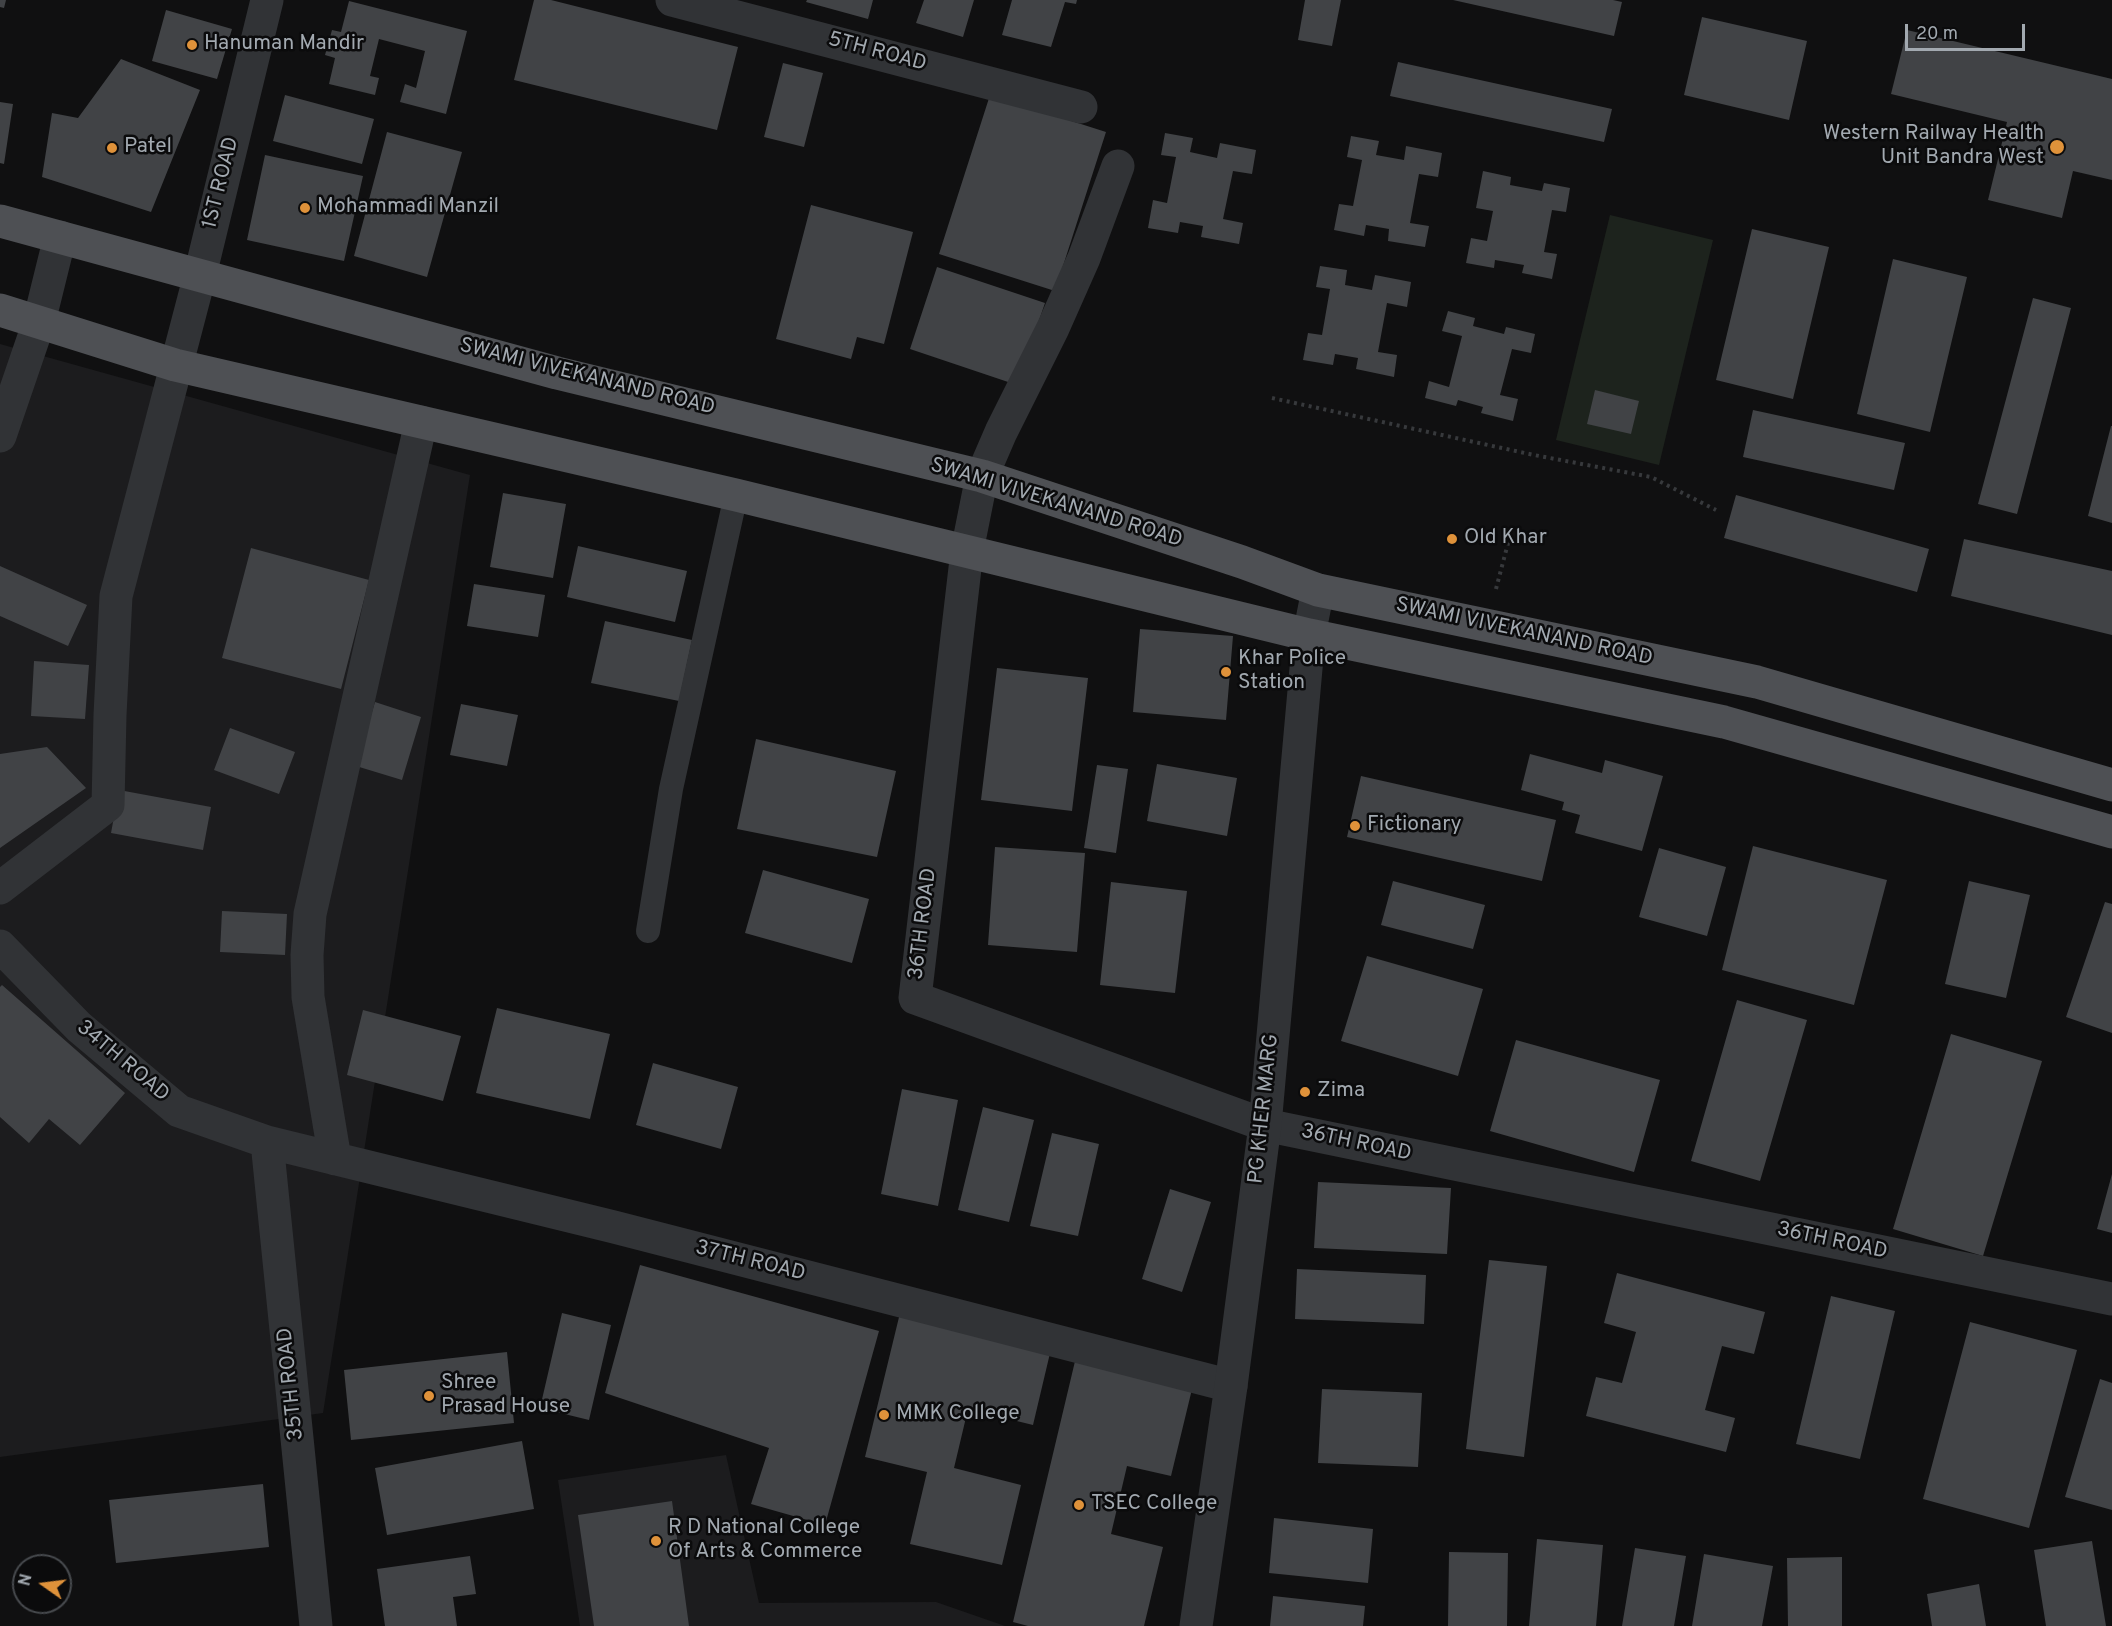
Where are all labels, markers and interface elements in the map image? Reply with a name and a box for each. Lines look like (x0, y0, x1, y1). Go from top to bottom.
scale bar (1908, 12, 2028, 50)
text: 20 m (1916, 23, 1958, 46)
street label: 5TH ROAD (825, 28, 929, 78)
place label: Hanuman Mandir (204, 32, 364, 58)
marker: Hanuman Mandir (185, 38, 199, 52)
place label: Western Railway Health Unit Bandra West (1823, 122, 2044, 172)
place label: Patel (124, 135, 172, 161)
street label: 1ST ROAD (198, 135, 246, 231)
marker: Western Railway Health Unit Bandra West (2048, 138, 2066, 156)
marker: Patel (105, 141, 119, 155)
place label: Mohammadi Manzil (317, 195, 499, 221)
marker: Mohammadi Manzil (298, 201, 312, 215)
street label: SWAMI VIVEKANAND ROAD (457, 334, 717, 422)
street label: SWAMI VIVEKANAND ROAD (927, 454, 1185, 554)
place label: Old Khar (1464, 526, 1547, 552)
marker: Old Khar (1445, 532, 1459, 546)
street label: SWAMI VIVEKANAND ROAD (1393, 593, 1655, 673)
place label: Khar Police Station (1238, 647, 1346, 697)
marker: Khar Police Station (1219, 665, 1233, 679)
place label: Fictionary (1367, 813, 1462, 839)
marker: Fictionary (1348, 819, 1362, 833)
street label: 36TH ROAD (905, 867, 943, 981)
street label: 34TH ROAD (70, 1016, 174, 1108)
street label: PG KHER MARG (1245, 1033, 1285, 1185)
place label: Zima (1317, 1079, 1365, 1105)
marker: Zima (1298, 1085, 1312, 1099)
street label: 36TH ROAD (1298, 1120, 1414, 1168)
street label: 36TH ROAD (1774, 1218, 1890, 1266)
street label: 37TH ROAD (692, 1236, 808, 1288)
street label: 35TH ROAD (274, 1326, 310, 1442)
place label: Shree Prasad House (441, 1371, 570, 1421)
marker: Shree Prasad House (422, 1389, 436, 1403)
place label: MMK College (896, 1402, 1020, 1428)
marker: MMK College (877, 1408, 891, 1422)
place label: TSEC College (1091, 1492, 1217, 1518)
marker: TSEC College (1072, 1498, 1086, 1512)
place label: R D National College Of Arts & Commerce (668, 1516, 862, 1566)
marker: R D National College Of Arts & Commerce (649, 1534, 663, 1548)
north arrow (12, 1554, 72, 1614)
text: N (15, 1572, 38, 1588)

